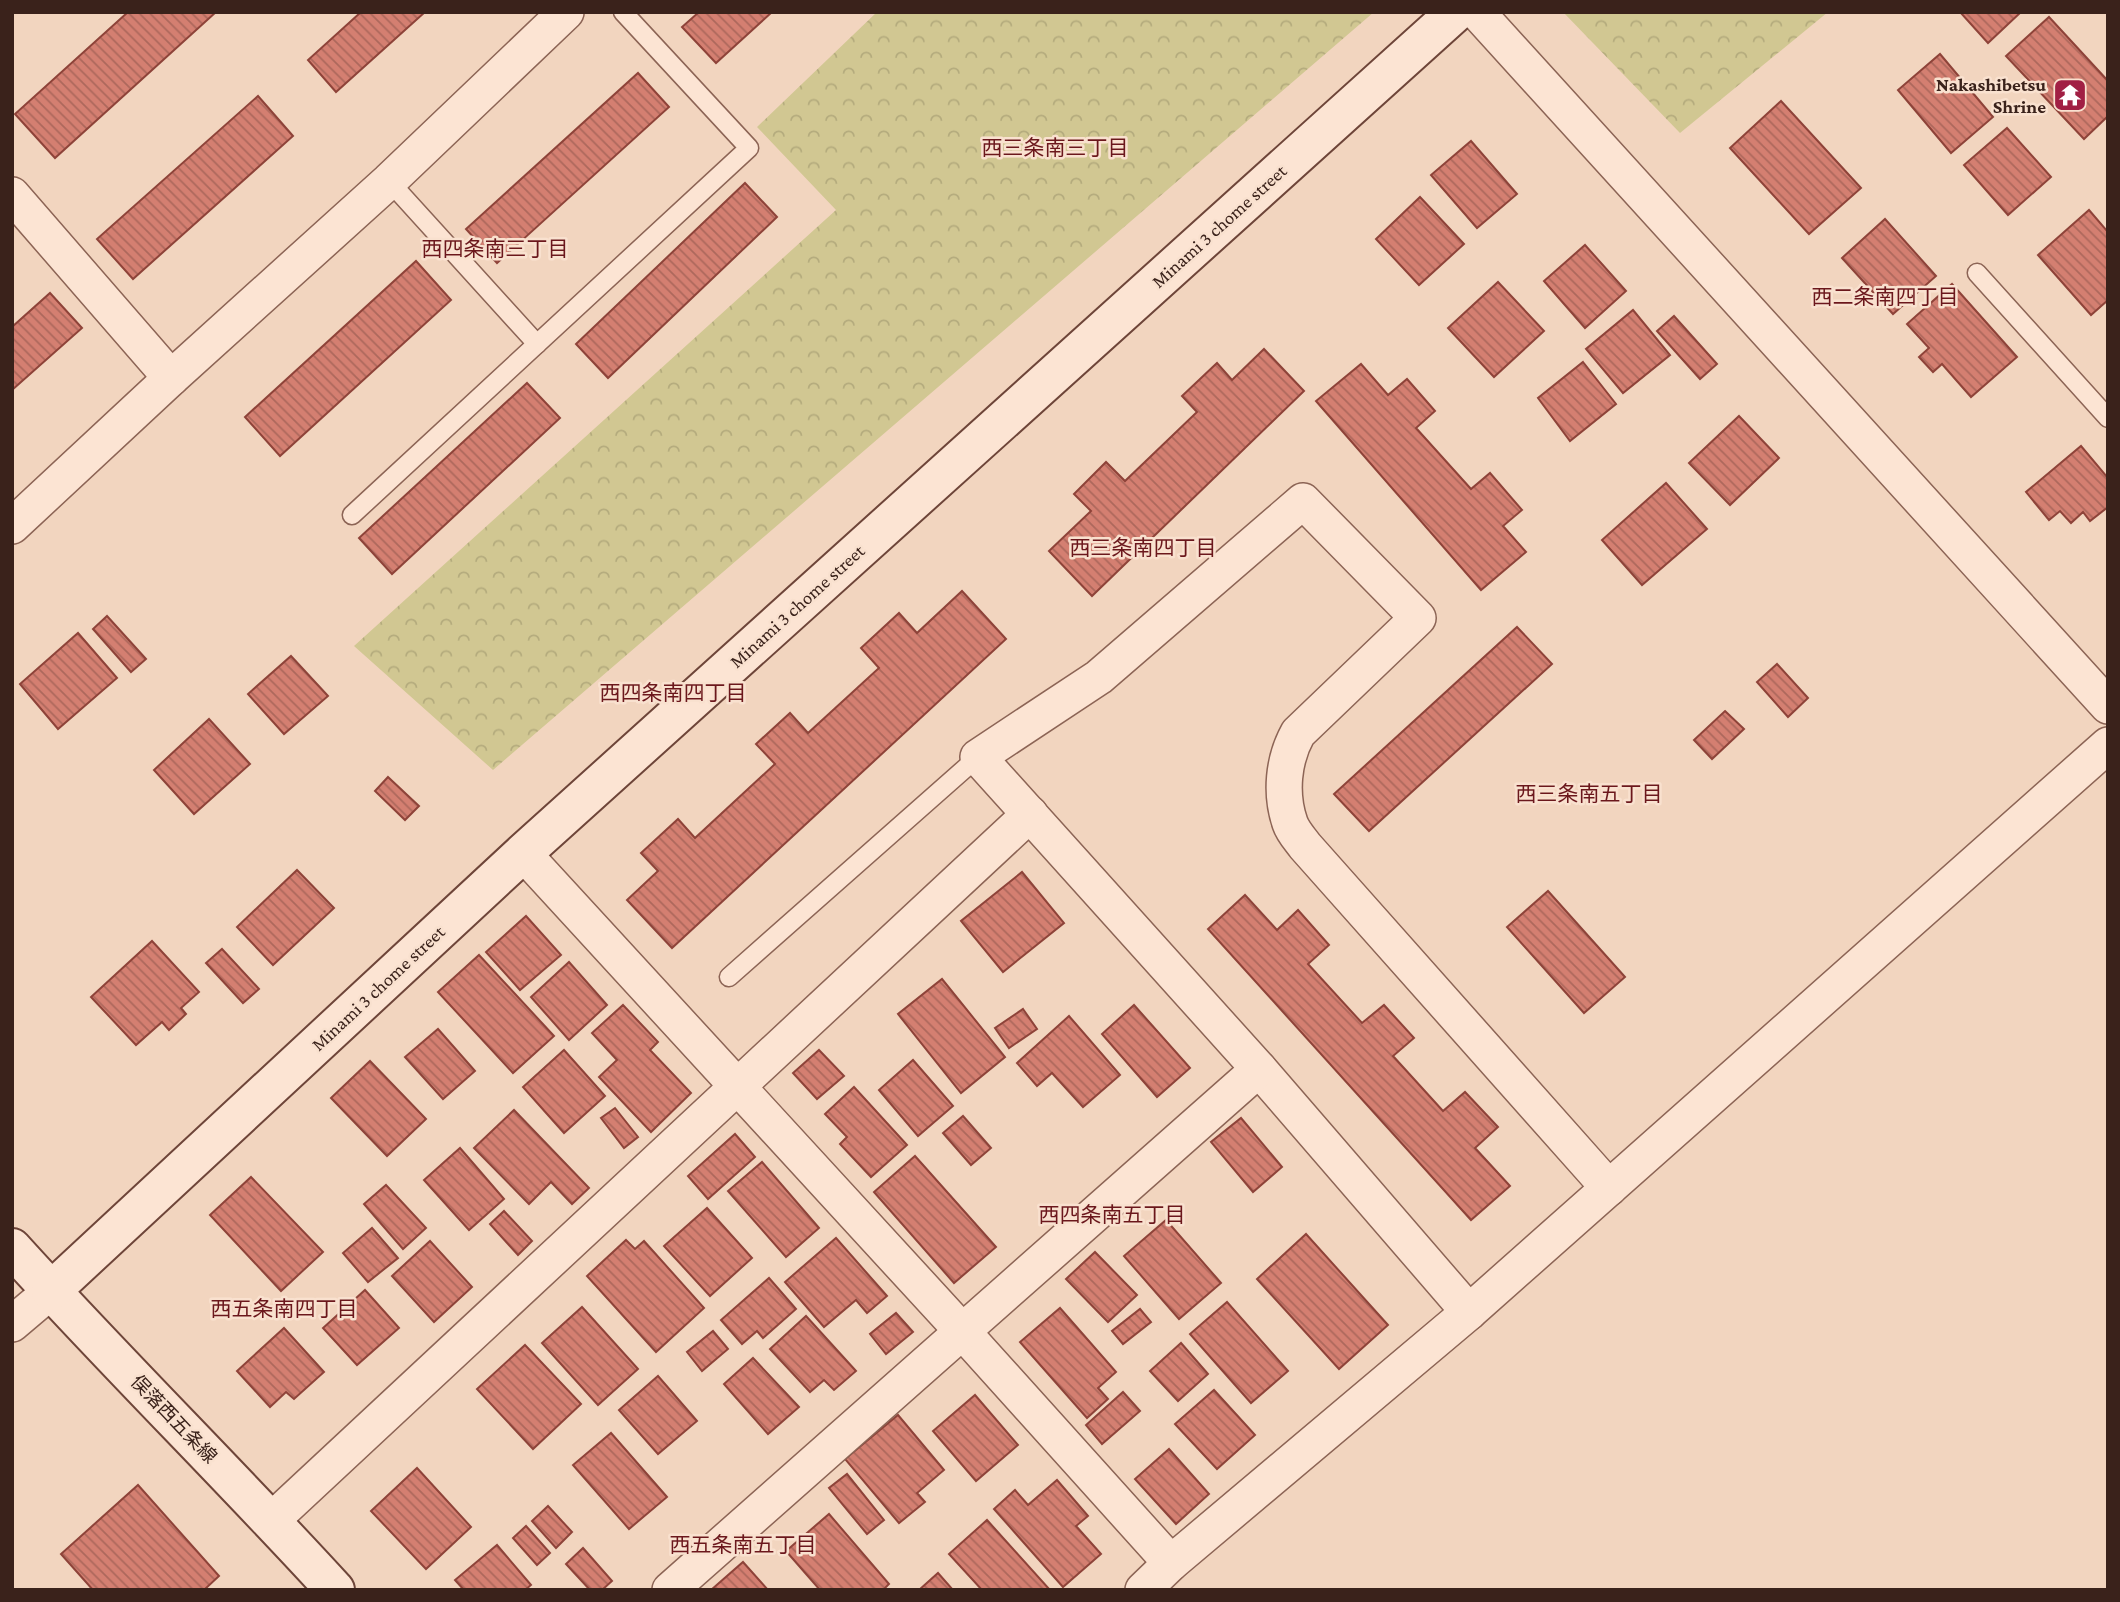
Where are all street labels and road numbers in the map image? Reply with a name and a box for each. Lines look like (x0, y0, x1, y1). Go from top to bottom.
street label: Minami 3 chome street (1147, 160, 1291, 292)
street label: Minami 3 chome street (725, 540, 869, 672)
street label: Minami 3 chome street (307, 921, 449, 1055)
street label: 俣落西五条線 (127, 1371, 221, 1467)

